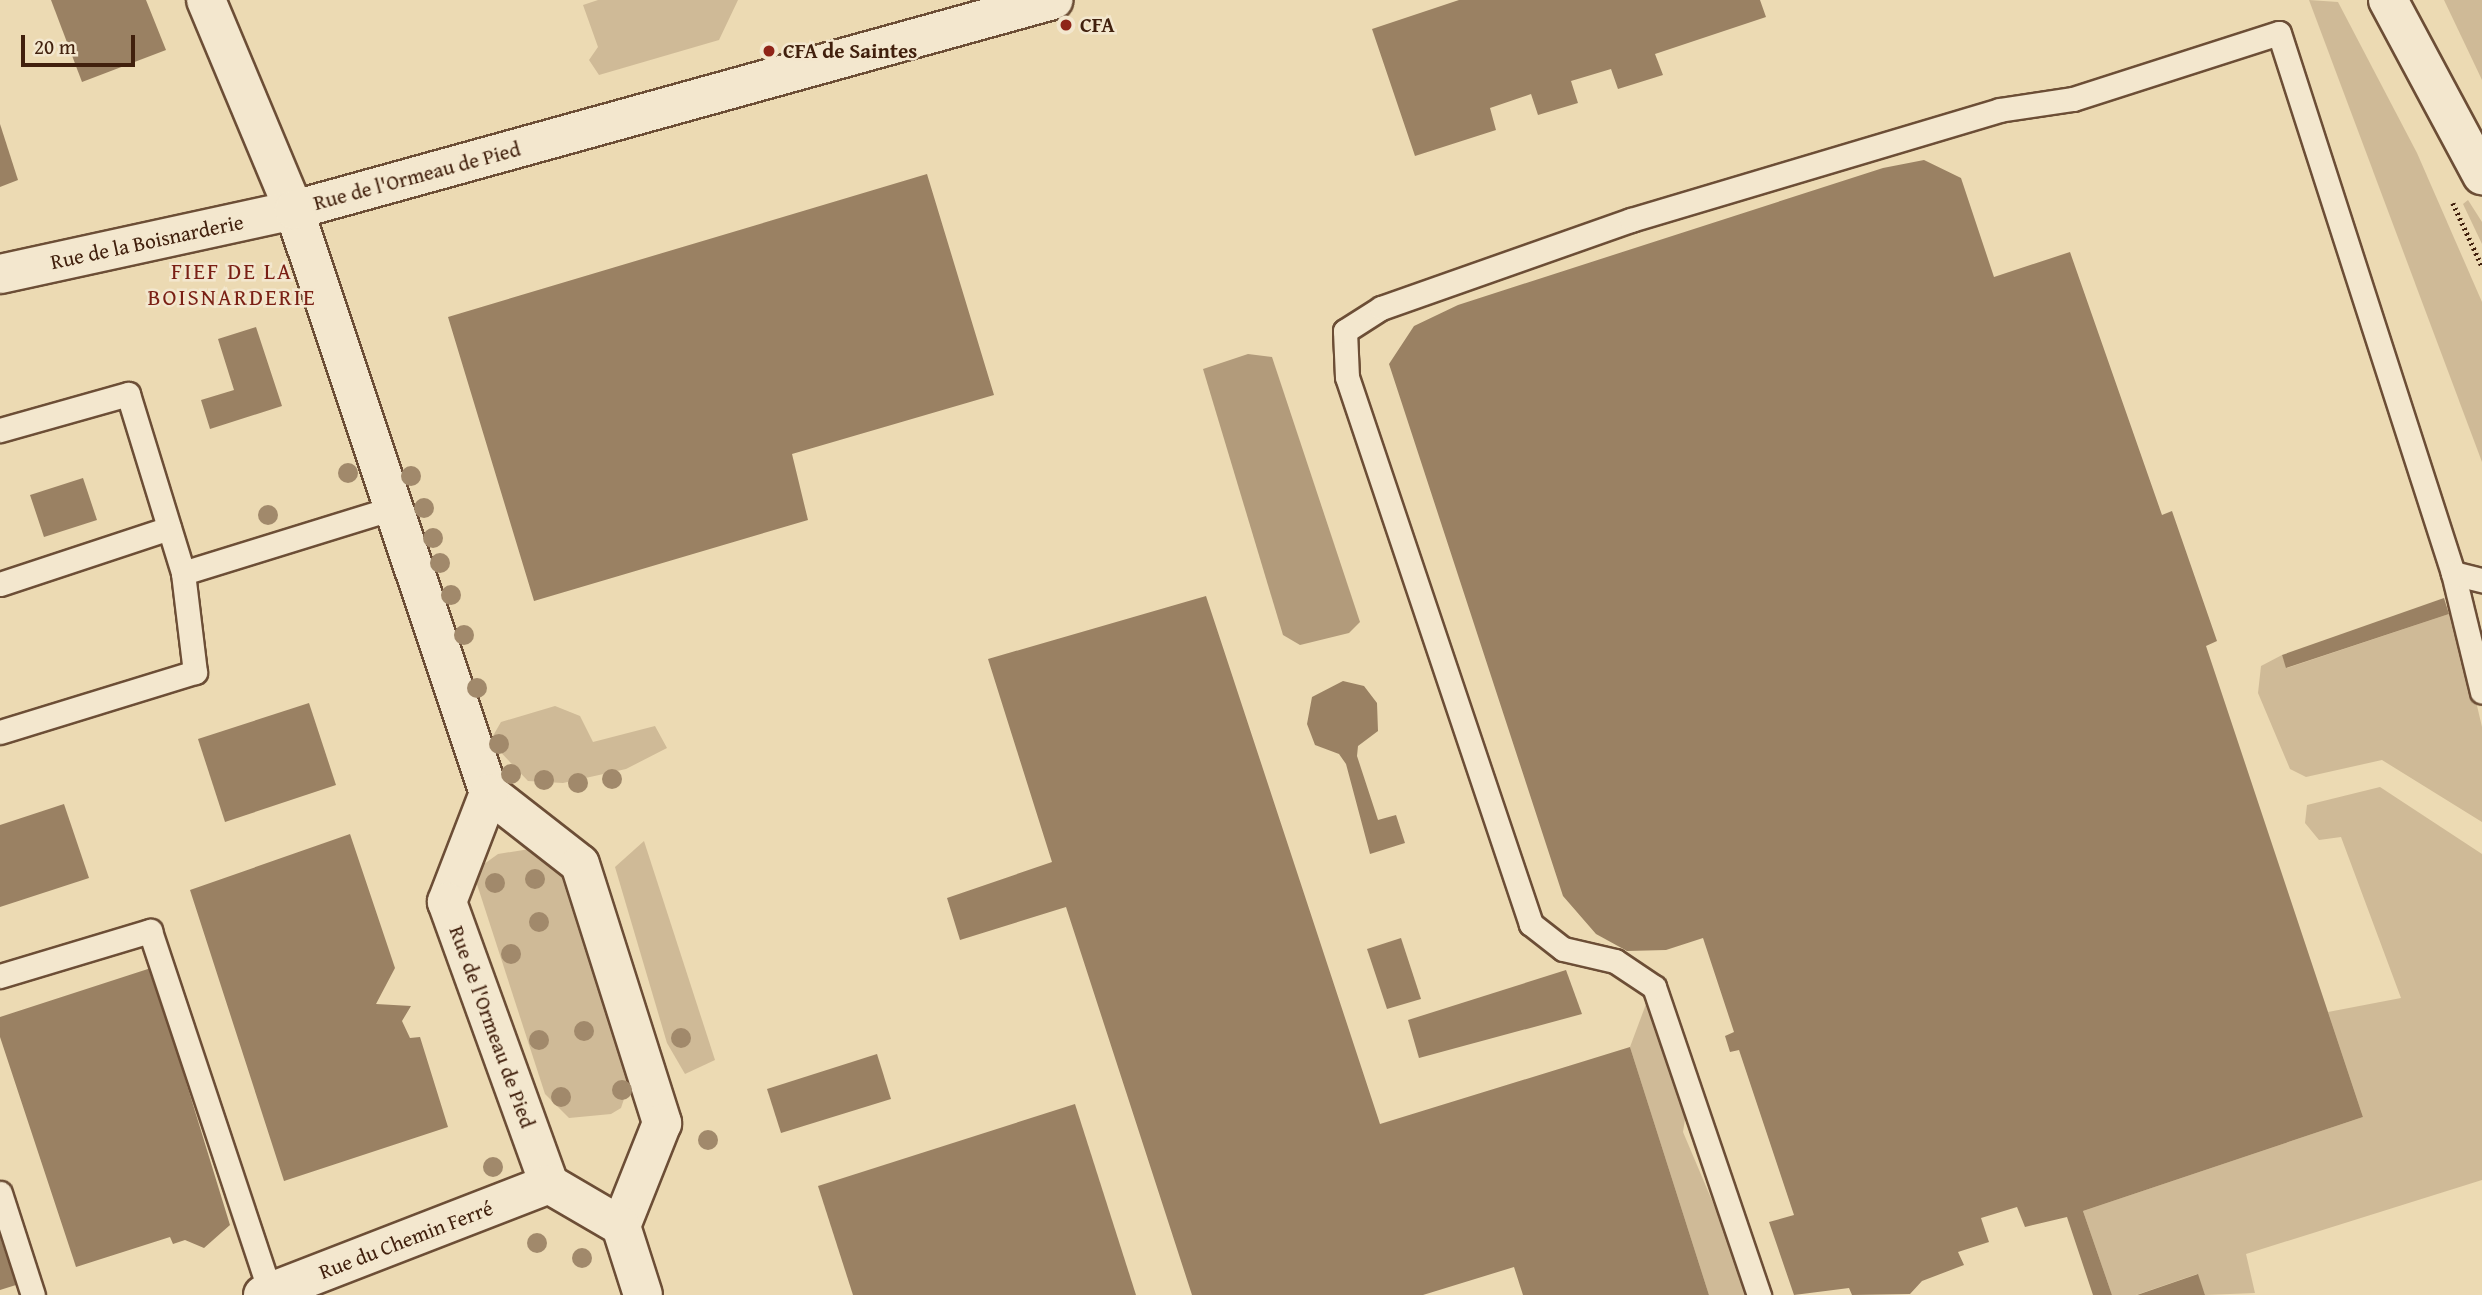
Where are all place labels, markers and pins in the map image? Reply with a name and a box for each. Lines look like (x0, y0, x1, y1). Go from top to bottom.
place label: CFA (1080, 12, 1115, 38)
marker: CFA (1058, 17, 1074, 33)
place label: CFA de Saintes (783, 38, 917, 64)
marker: CFA de Saintes (761, 43, 777, 59)

